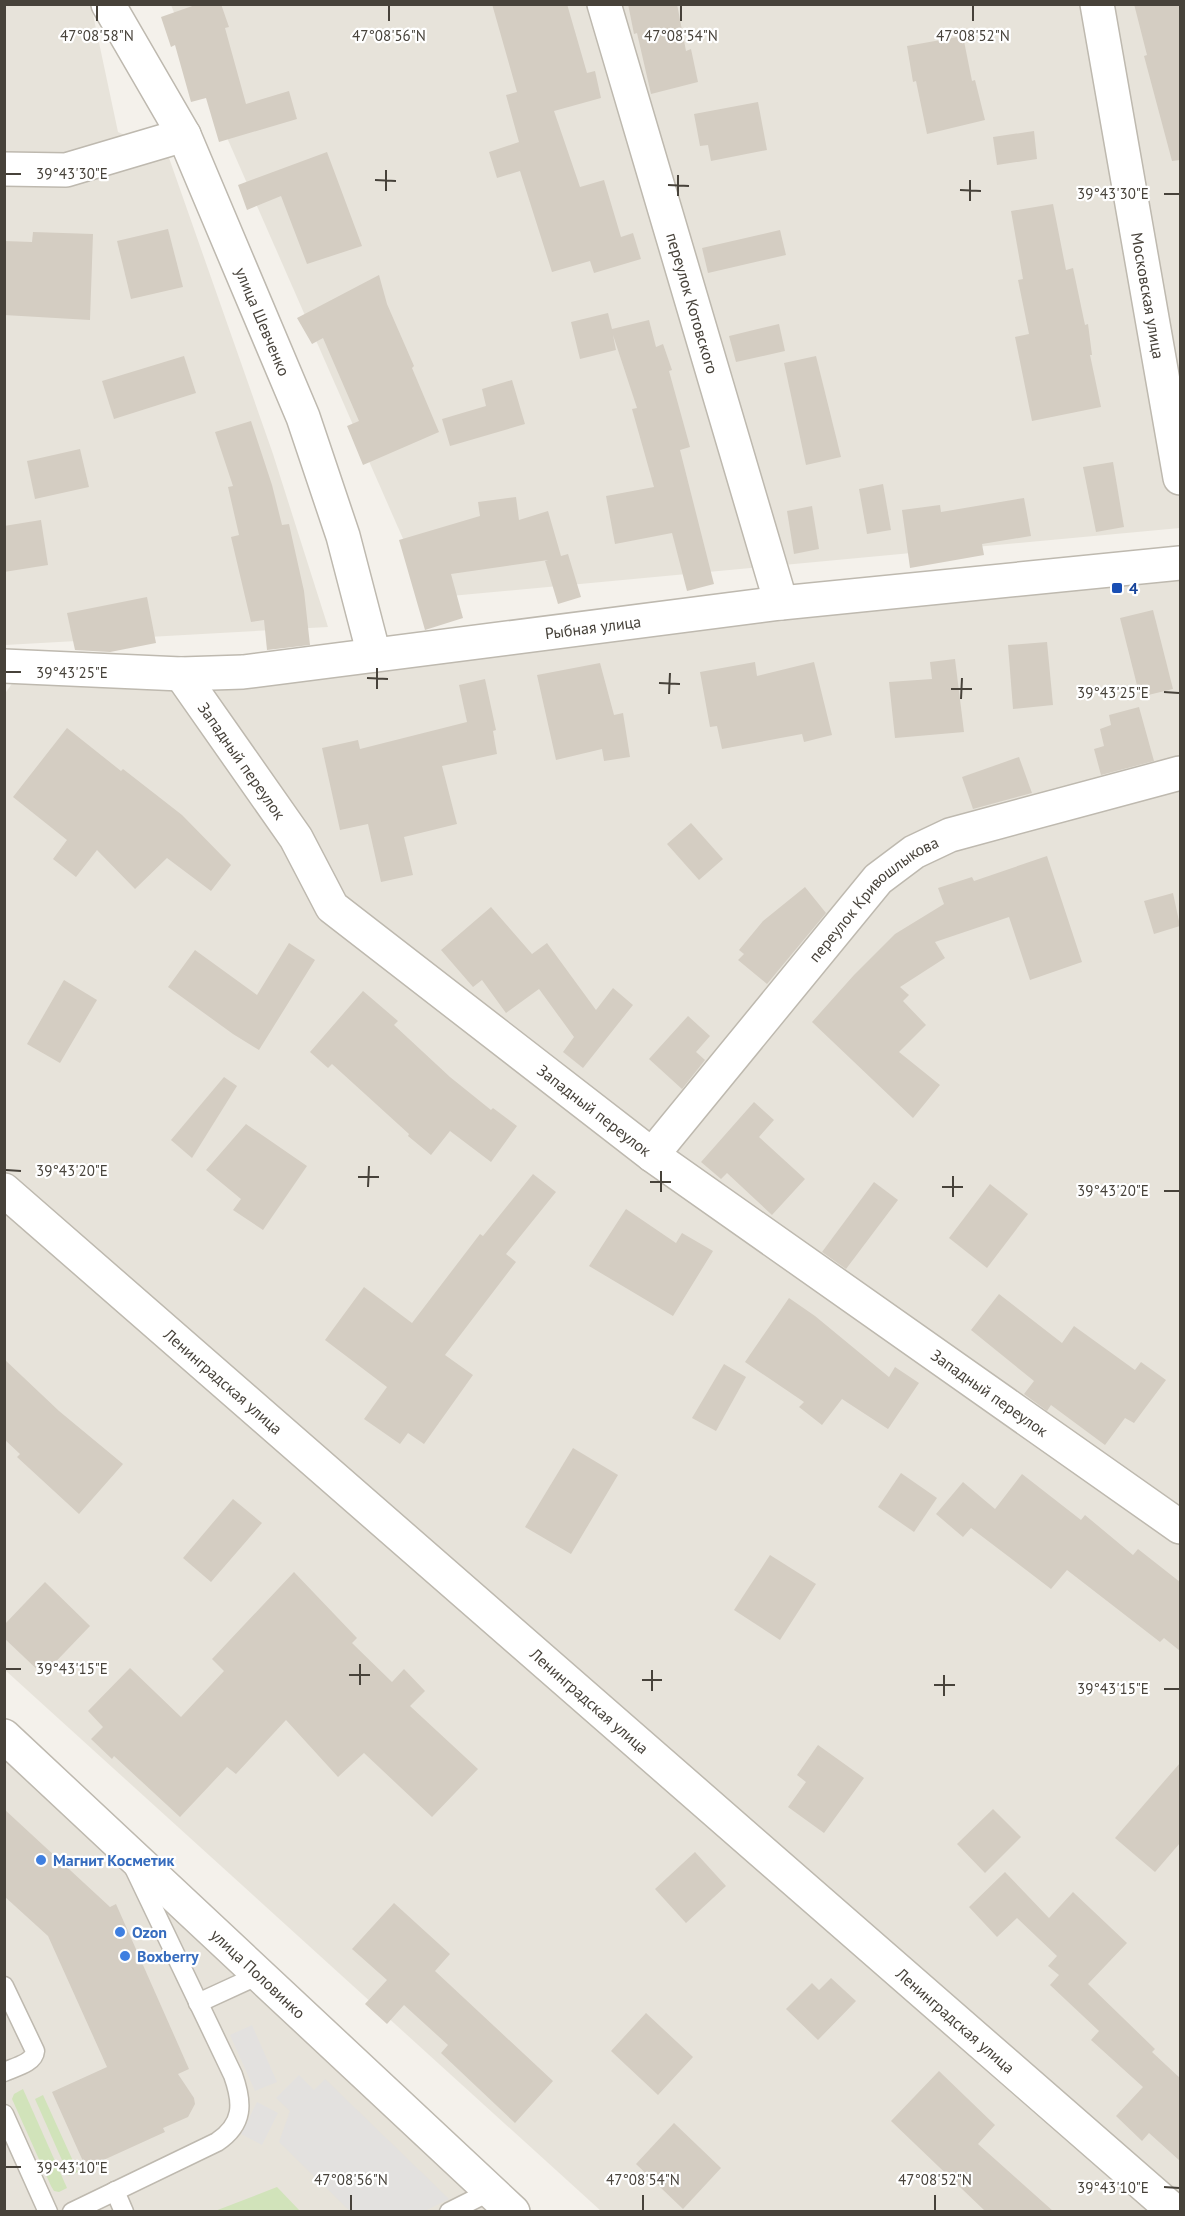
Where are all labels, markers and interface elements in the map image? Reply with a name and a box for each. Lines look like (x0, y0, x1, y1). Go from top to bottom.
text: 47°08'58"N (60, 26, 134, 45)
text: 47°08'56"N (352, 26, 426, 45)
text: 47°08'54"N (644, 26, 718, 45)
text: 47°08'52"N (936, 26, 1010, 45)
text: 39°43'30"E (36, 164, 108, 183)
text: 39°43'30"E (1077, 184, 1149, 203)
street label: переулок Котовского (662, 230, 723, 376)
street label: Московская улица (1127, 231, 1169, 360)
street label: улица Шевченко (231, 264, 294, 379)
place label: 4 (1129, 578, 1138, 598)
marker: 4 (1110, 581, 1124, 595)
street label: Рыбная улица (544, 611, 642, 643)
text: 39°43'25"E (36, 663, 108, 682)
text: 39°43'25"E (1077, 683, 1149, 702)
street label: Западный переулок (194, 698, 290, 824)
street label: переулок Кривошлыкова (804, 832, 942, 966)
street label: Западный переулок (533, 1060, 656, 1161)
text: 39°43'20"E (36, 1161, 108, 1180)
text: 39°43'20"E (1077, 1181, 1149, 1200)
street label: Ленинградская улица (159, 1324, 287, 1438)
street label: Западный переулок (927, 1345, 1052, 1441)
street label: Ленинградская улица (525, 1643, 653, 1758)
text: 39°43'15"E (36, 1659, 108, 1678)
text: 39°43'15"E (1077, 1679, 1149, 1698)
place label: Магнит Косметик (53, 1850, 174, 1870)
marker: Магнит Косметик (34, 1853, 48, 1867)
place label: Ozon (132, 1922, 167, 1942)
marker: Ozon (113, 1925, 127, 1939)
street label: улица Половинко (207, 1925, 310, 2023)
place label: Boxberry (137, 1946, 199, 1966)
marker: Boxberry (118, 1949, 132, 1963)
street label: Ленинградская улица (891, 1963, 1019, 2078)
text: 39°43'10"E (36, 2158, 108, 2177)
text: 47°08'56"N (314, 2170, 388, 2189)
text: 47°08'54"N (606, 2170, 680, 2189)
text: 47°08'52"N (898, 2170, 972, 2189)
text: 39°43'10"E (1077, 2178, 1149, 2197)

